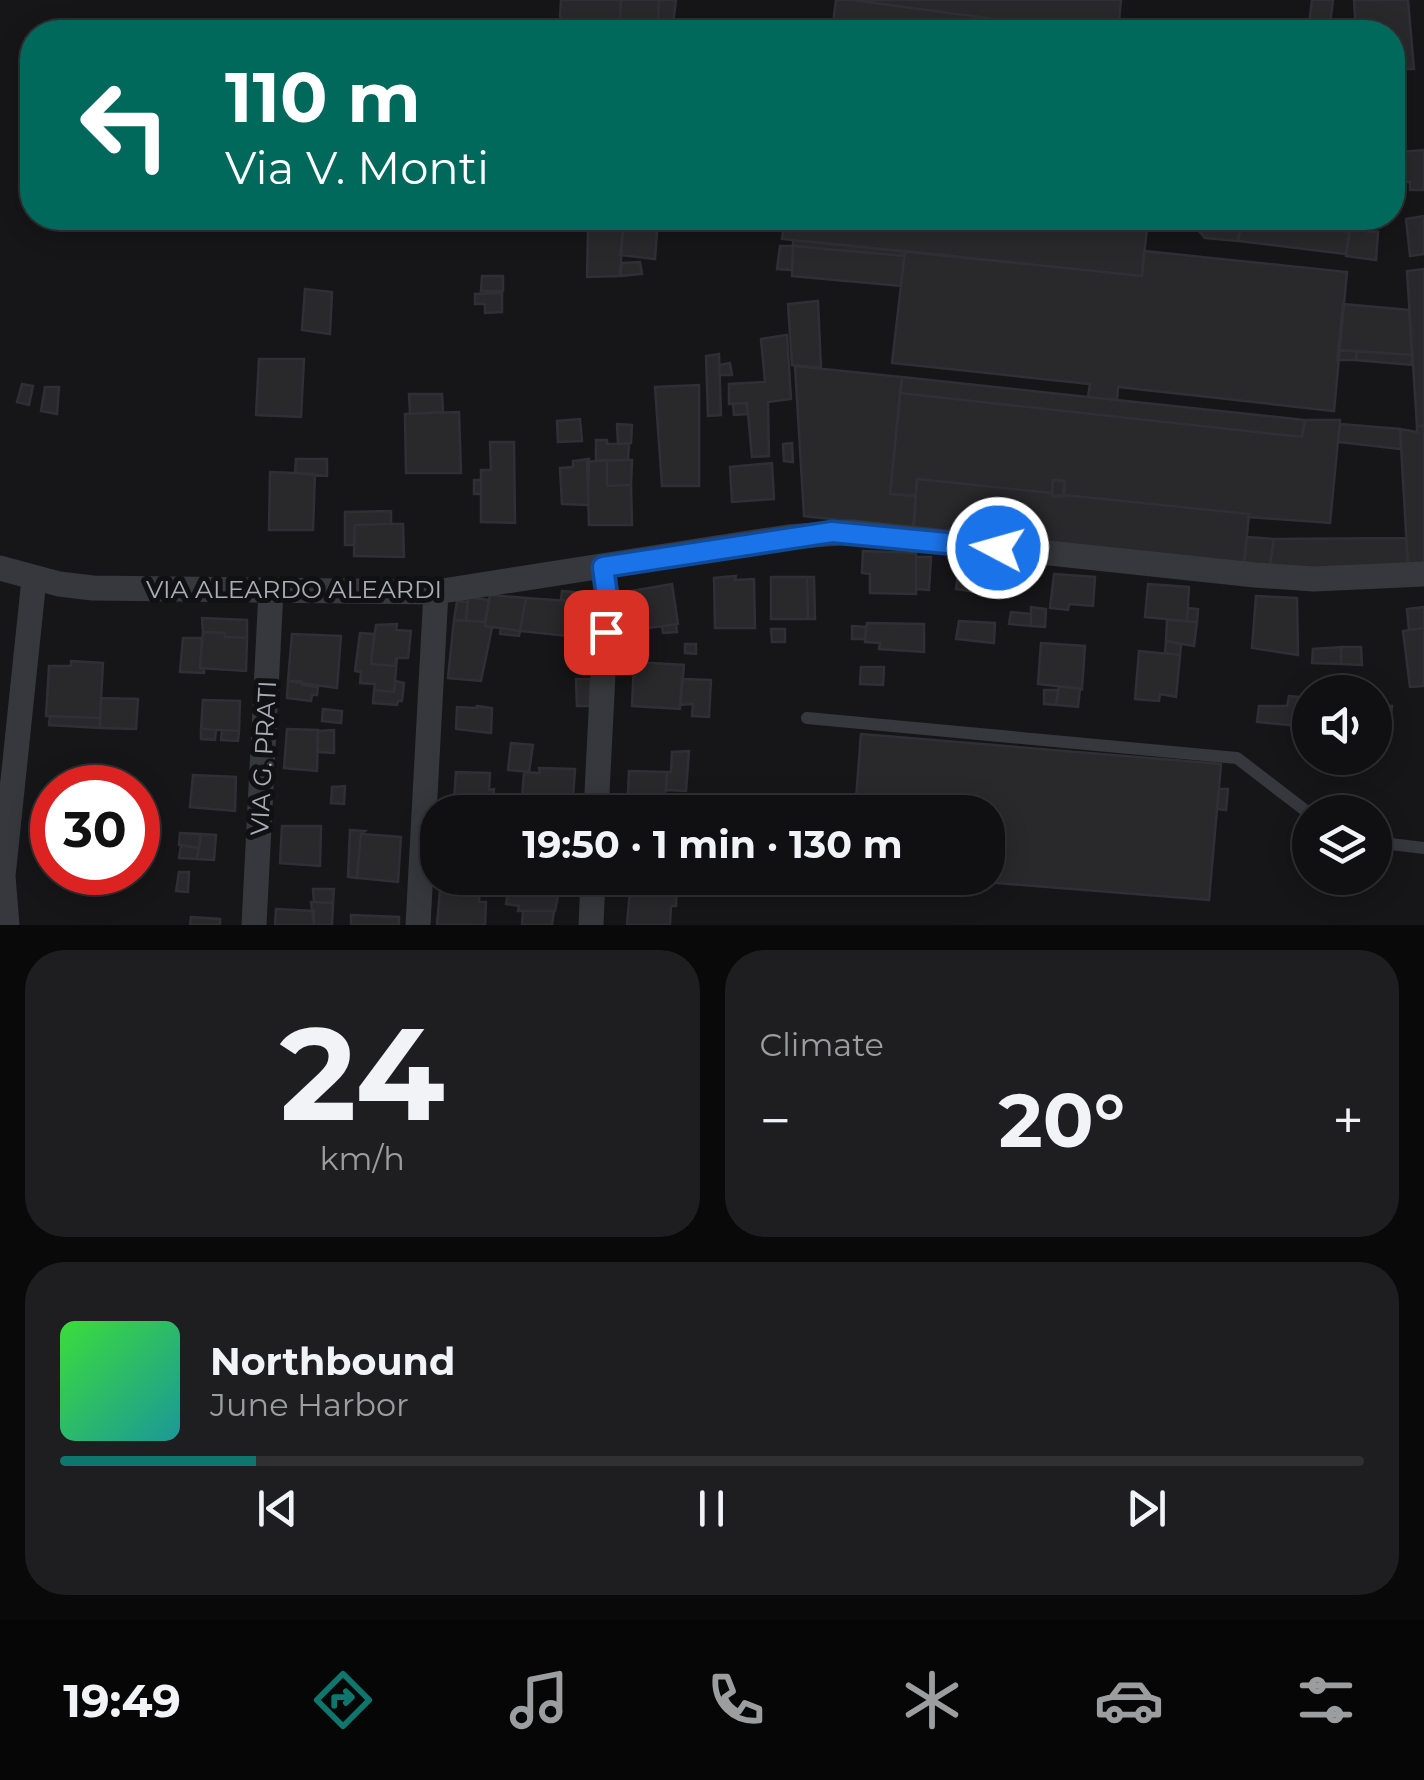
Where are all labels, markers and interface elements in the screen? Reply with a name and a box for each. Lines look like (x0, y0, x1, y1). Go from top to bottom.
text: 110 m (225, 54, 421, 140)
icon: left (60, 60, 190, 190)
text: Via V. Monti (225, 140, 489, 195)
position arrow (946, 496, 1050, 600)
street label: VIA ALEARDO ALEARDI (146, 574, 442, 604)
pin (564, 590, 649, 675)
icon: arrive (579, 605, 634, 660)
map controls (1292, 675, 1392, 895)
button: sound (1292, 675, 1392, 775)
street label: VIA G. PRATI (244, 680, 282, 836)
speed limit sign: 30 (30, 765, 160, 895)
button: layers (1292, 795, 1392, 895)
text: 19:50 · 1 min · 130 m (522, 821, 903, 868)
text: 24 (280, 994, 445, 1153)
text: Climate (760, 1025, 884, 1064)
text: 20° (998, 1074, 1125, 1166)
text: − (760, 1087, 791, 1154)
text: + (1332, 1087, 1364, 1154)
text: km/h (320, 1139, 405, 1178)
text: Northbound (210, 1338, 455, 1385)
text: June Harbor (210, 1385, 409, 1424)
icon: previous (250, 1481, 305, 1536)
icon: pause (684, 1481, 739, 1536)
icon: next (1119, 1481, 1174, 1536)
icon: directions (308, 1665, 378, 1735)
icon: music (504, 1665, 574, 1735)
icon: phone (701, 1665, 771, 1735)
icon: climate (897, 1665, 967, 1735)
icon: car (1094, 1665, 1164, 1735)
icon: filters (1291, 1665, 1361, 1735)
text: 19:49 (63, 1673, 181, 1728)

